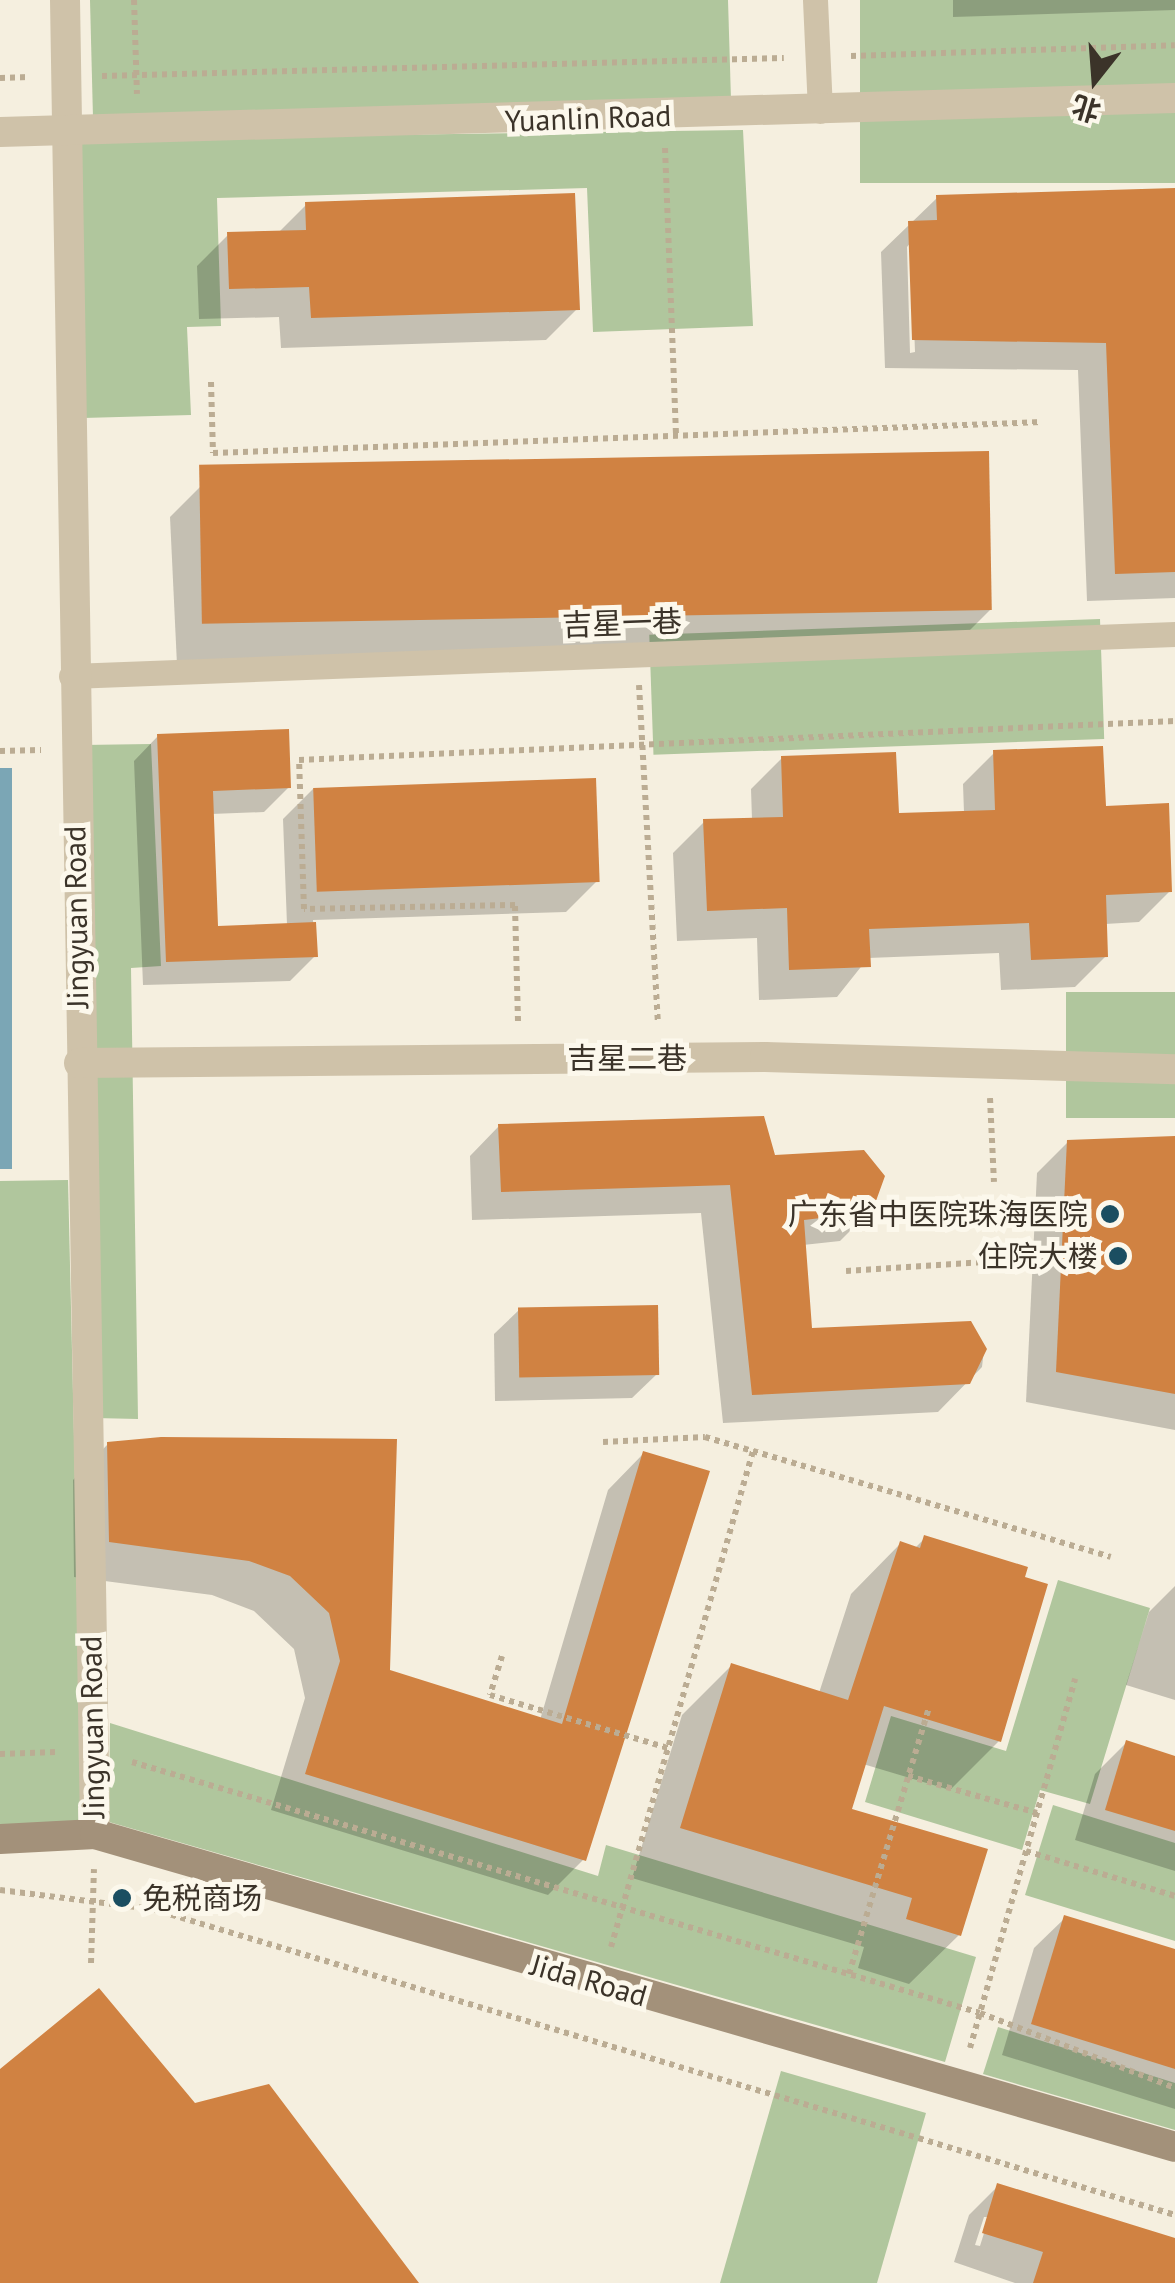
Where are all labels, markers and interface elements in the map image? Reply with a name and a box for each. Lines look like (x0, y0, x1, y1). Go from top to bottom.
north arrow (1045, 30, 1145, 130)
text: 北 (1067, 87, 1105, 131)
street label: Yuanlin Road (504, 97, 672, 139)
street label: 吉星一巷 (561, 603, 683, 643)
street label: Jingyuan Road (56, 826, 96, 1008)
street label: 吉星二巷 (567, 1040, 687, 1076)
place label: 广东省中医院珠海医院 (788, 1196, 1088, 1232)
marker: 广东省中医院珠海医院 (1097, 1201, 1123, 1227)
place label: 住院大楼 (978, 1238, 1098, 1274)
marker: 住院大楼 (1107, 1245, 1129, 1267)
street label: Jingyuan Road (72, 1636, 112, 1818)
place label: 免税商场 (142, 1880, 262, 1916)
marker: 免税商场 (111, 1887, 133, 1909)
street label: Jida Road (527, 1946, 651, 2014)

